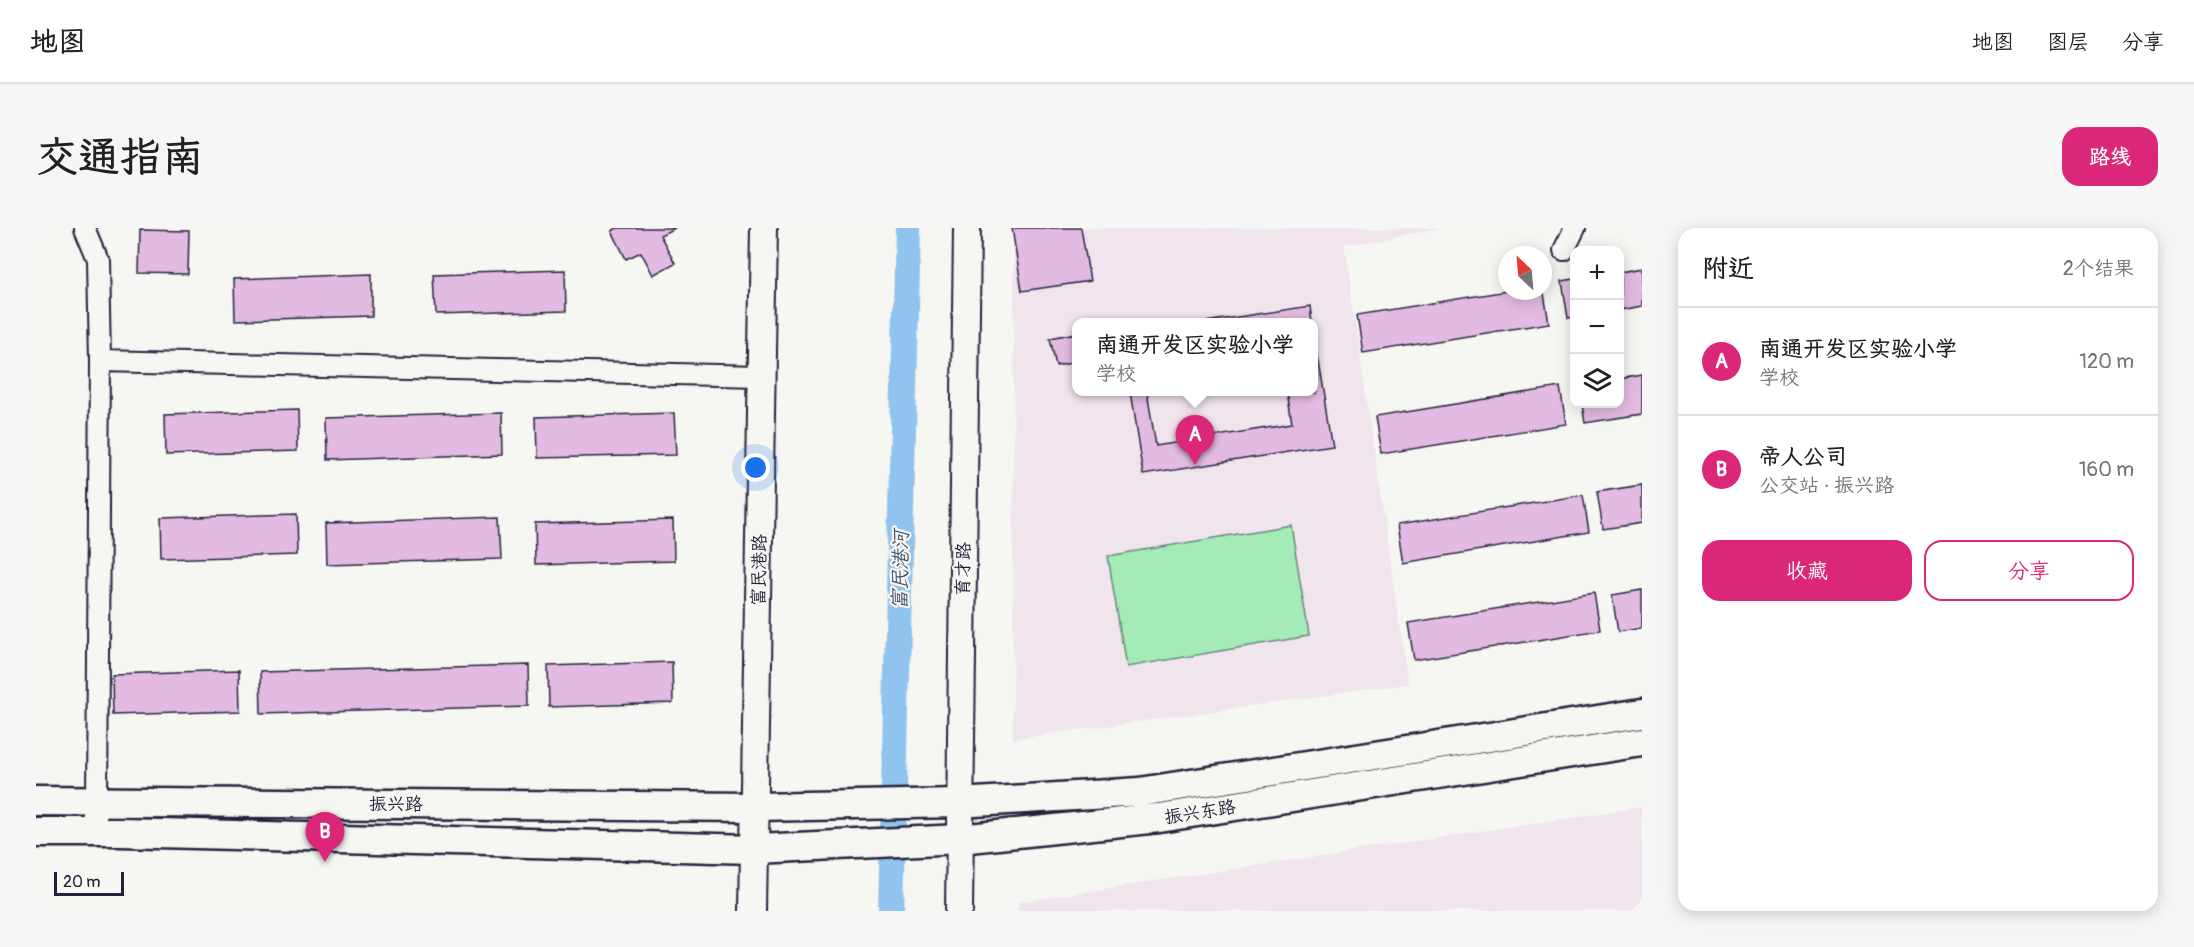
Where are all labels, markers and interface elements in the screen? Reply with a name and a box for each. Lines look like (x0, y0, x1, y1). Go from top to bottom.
text: 地图 (30, 25, 86, 60)
text: 地图 (1972, 29, 2014, 56)
text: 图层 (2047, 29, 2089, 56)
text: 分享 (2122, 29, 2164, 56)
button: 路线 (2062, 127, 2158, 186)
text: 交通指南 (36, 132, 204, 184)
north arrow (1498, 246, 1552, 300)
map controls (1570, 246, 1624, 408)
button: + (1570, 246, 1624, 300)
text: 附近 (1702, 253, 1754, 285)
text: 2个结果 (2063, 256, 2134, 281)
button: − (1570, 300, 1624, 354)
popup (1072, 318, 1318, 396)
text: 南通开发区实验小学 (1096, 331, 1294, 359)
text: 南通开发区实验小学 (1759, 335, 1957, 363)
text: A (1715, 349, 1728, 374)
text: 120 m (2079, 349, 2134, 374)
button: layers (1570, 354, 1624, 408)
text: 学校 (1096, 361, 1136, 386)
text: 学校 (1759, 365, 1799, 390)
pin: A (1176, 416, 1214, 465)
text: 帝人公司 (1759, 443, 1847, 471)
your location (741, 453, 770, 482)
text: B (1716, 457, 1727, 482)
text: 160 m (2079, 457, 2134, 482)
text: 公交站 · 振兴路 (1759, 473, 1894, 498)
water label: 富民港河 (887, 527, 914, 610)
street label: 富民港路 (747, 534, 772, 606)
button: 收藏 (1702, 540, 1912, 601)
button: 分享 (1924, 540, 2134, 601)
street label: 育才路 (952, 542, 975, 596)
street label: 振兴路 (369, 793, 423, 816)
street label: 振兴东路 (1163, 796, 1237, 829)
pin: B (306, 812, 344, 862)
scale bar (54, 869, 124, 896)
text: 20 m (63, 872, 101, 892)

